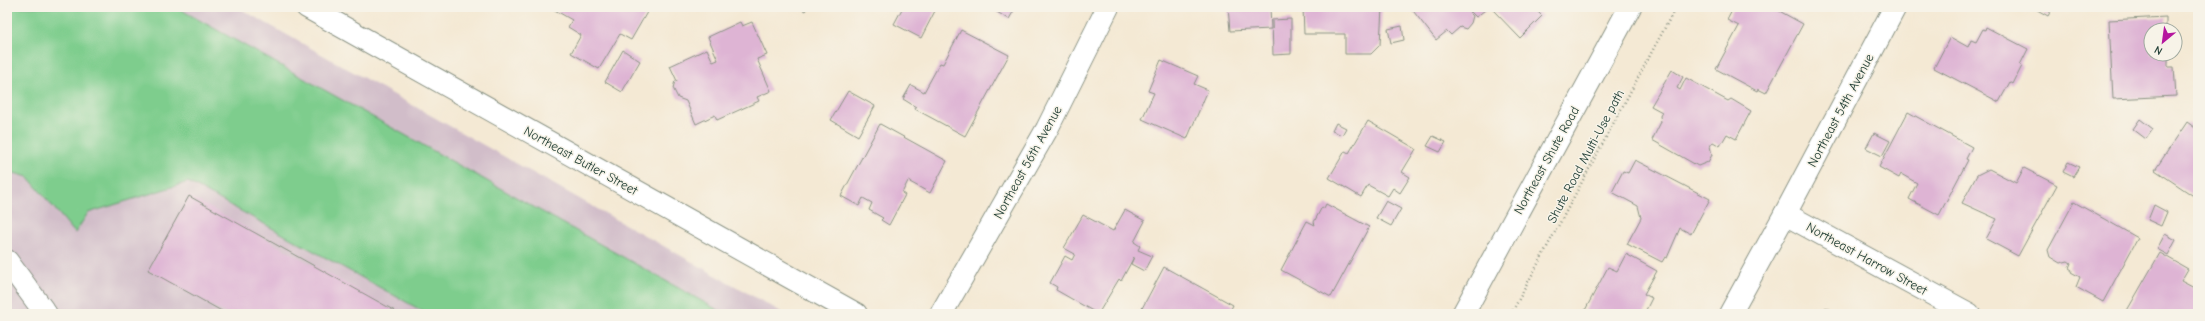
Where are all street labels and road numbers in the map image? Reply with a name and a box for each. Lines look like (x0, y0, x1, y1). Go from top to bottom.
street label: Northeast 54th Avenue (1804, 51, 1877, 169)
street label: Shute Road Multi-Use path (1544, 87, 1627, 226)
street label: Northeast 56th Avenue (990, 103, 1065, 221)
street label: Northeast Shute Road (1511, 104, 1582, 217)
street label: Northeast Butler Street (521, 123, 641, 199)
street label: Northeast Harrow Street (1804, 219, 1931, 298)

